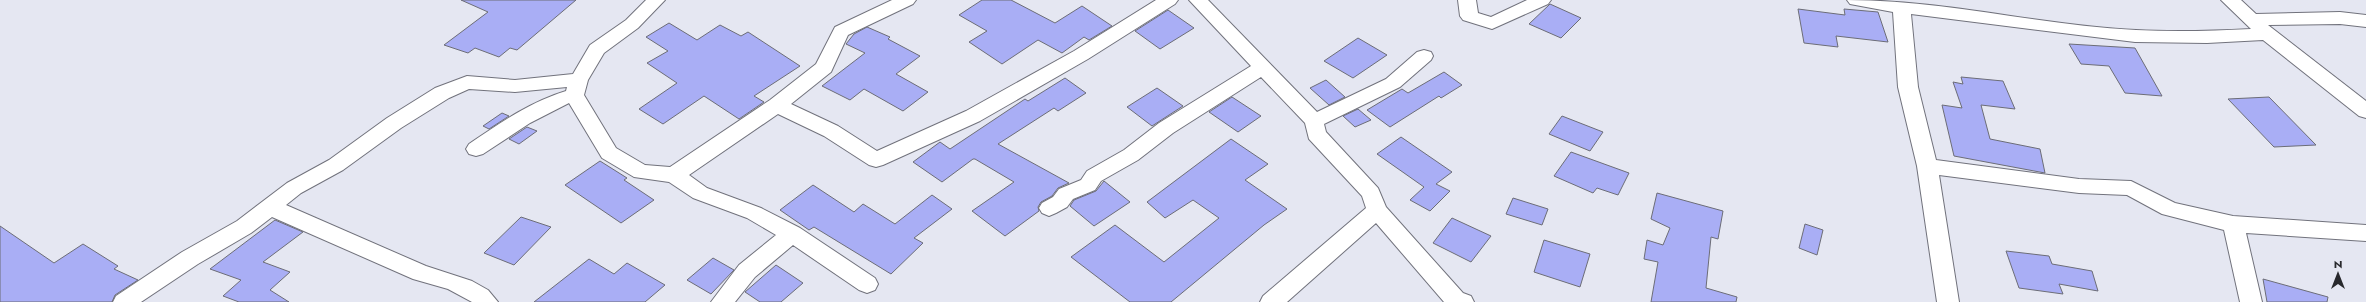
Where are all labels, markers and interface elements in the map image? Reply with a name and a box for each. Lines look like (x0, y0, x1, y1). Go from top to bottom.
north arrow (2318, 254, 2358, 294)
text: N (2334, 256, 2342, 272)

